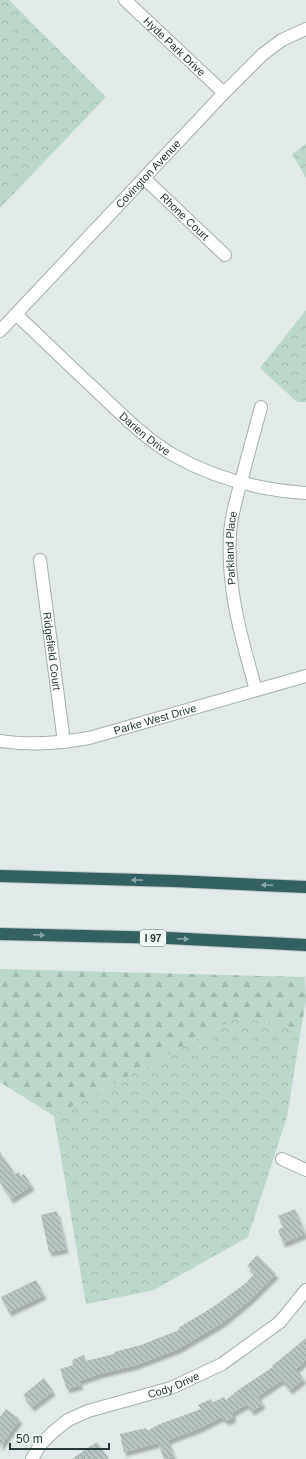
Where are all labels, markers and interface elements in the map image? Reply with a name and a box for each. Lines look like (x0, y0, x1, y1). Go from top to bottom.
street label: Hyde Park Drive (141, 15, 208, 78)
street label: Covington Avenue (113, 137, 183, 210)
street label: Rhone Court (158, 191, 211, 242)
street label: Darien Drive (117, 410, 172, 458)
street label: Parkland Place (224, 510, 239, 586)
street label: Ridgefield Court (41, 611, 63, 691)
street label: Parke West Drive (112, 702, 198, 737)
one-way arrow (130, 877, 143, 883)
one-way arrow (260, 882, 273, 888)
road number: I 97 (140, 930, 166, 946)
one-way arrow (33, 932, 46, 938)
one-way arrow (177, 936, 190, 942)
street label: Cody Drive (146, 1370, 201, 1400)
scale bar (10, 1425, 109, 1451)
text: 50 m (16, 1432, 43, 1446)

